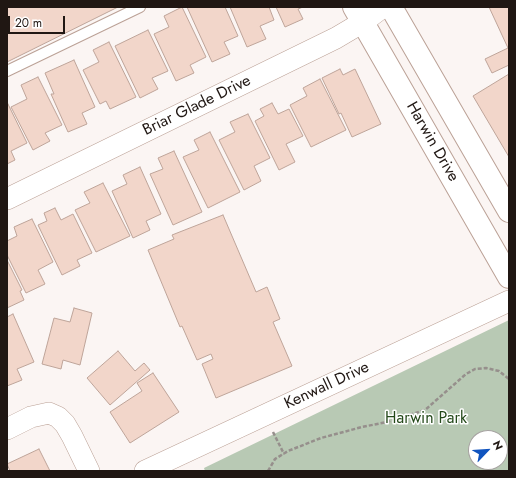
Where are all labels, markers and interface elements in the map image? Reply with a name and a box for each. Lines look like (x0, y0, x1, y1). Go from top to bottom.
scale bar (10, 8, 67, 34)
text: 20 m (15, 14, 42, 32)
street label: Briar Glade Drive (140, 71, 254, 141)
street label: Harwin Drive (401, 99, 463, 185)
street label: Kenwall Drive (282, 358, 372, 414)
park label: Harwin Park (385, 409, 467, 429)
north arrow (468, 430, 508, 470)
text: N (489, 438, 507, 453)

